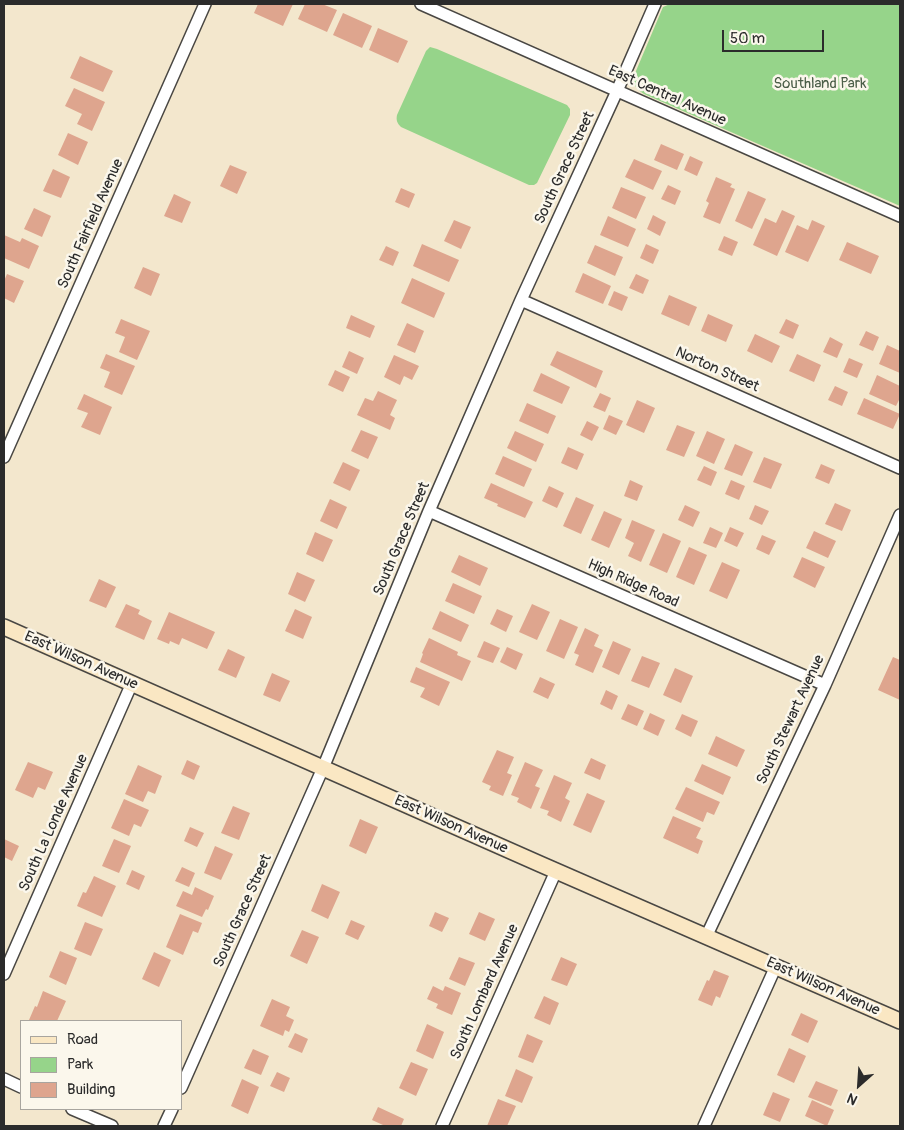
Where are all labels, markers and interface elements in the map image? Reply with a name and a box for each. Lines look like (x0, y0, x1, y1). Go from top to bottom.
scale bar (724, 20, 826, 52)
text: 50 m (730, 29, 765, 48)
street label: East Central Avenue (605, 62, 729, 130)
park label: Southland Park (774, 75, 866, 93)
street label: South Grace Street (531, 109, 599, 227)
street label: South Fairfield Avenue (54, 156, 128, 292)
street label: Norton Street (672, 343, 762, 397)
street label: South Grace Street (370, 479, 434, 599)
street label: High Ridge Road (585, 556, 681, 612)
street label: East Wilson Avenue (21, 628, 141, 694)
street label: South Stewart Avenue (753, 652, 829, 788)
street label: South La Londe Avenue (16, 752, 92, 894)
street label: East Wilson Avenue (391, 792, 511, 858)
street label: South Grace Street (210, 852, 276, 970)
street label: South Lombard Avenue (447, 922, 523, 1062)
street label: East Wilson Avenue (763, 954, 883, 1020)
legend (20, 1020, 182, 1110)
text: Road (67, 1030, 98, 1049)
text: Park (67, 1055, 93, 1074)
north arrow (834, 1060, 884, 1110)
text: Building (67, 1080, 115, 1099)
text: N (844, 1089, 860, 1109)

